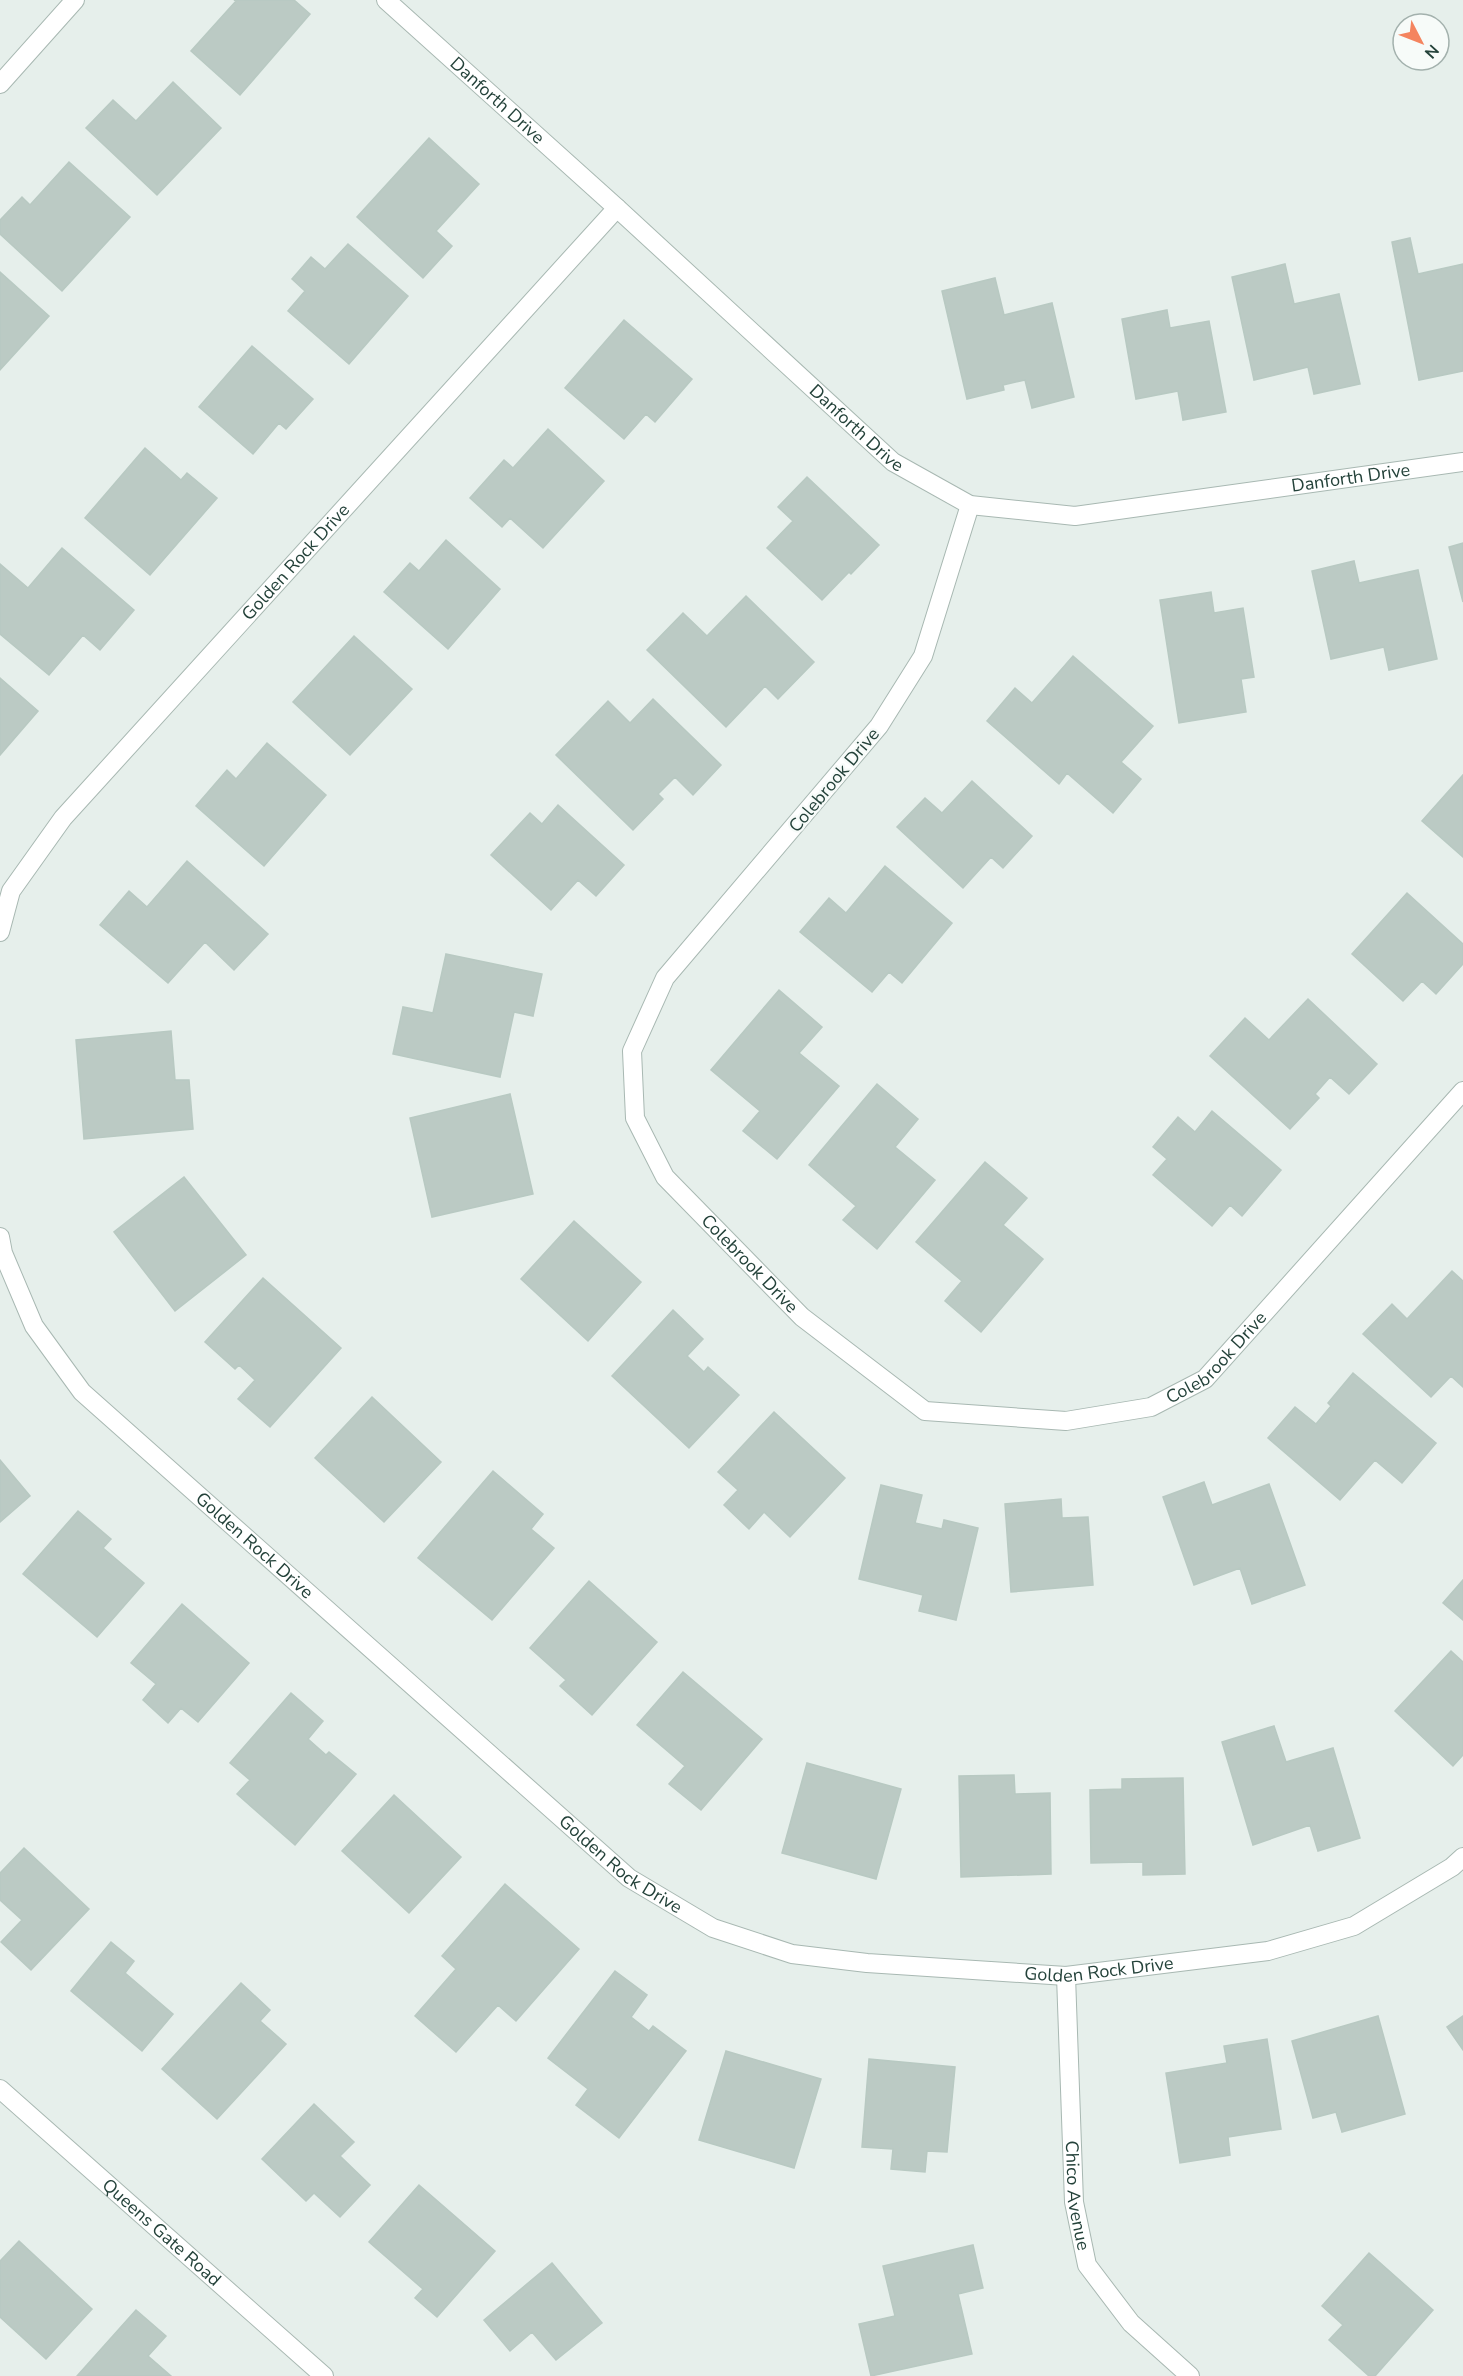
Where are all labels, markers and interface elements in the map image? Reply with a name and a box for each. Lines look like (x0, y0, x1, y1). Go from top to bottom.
north arrow (1391, 12, 1451, 72)
text: N (1419, 40, 1444, 63)
street label: Danforth Drive (445, 51, 550, 149)
street label: Danforth Drive (804, 379, 908, 477)
street label: Danforth Drive (1290, 457, 1412, 498)
street label: Golden Rock Drive (236, 498, 355, 625)
street label: Colebrook Drive (783, 723, 885, 837)
street label: Colebrook Drive (696, 1209, 804, 1318)
street label: Colebrook Drive (1162, 1306, 1272, 1409)
street label: Golden Rock Drive (191, 1487, 319, 1604)
street label: Golden Rock Drive (554, 1809, 687, 1919)
street label: Golden Rock Drive (1024, 1951, 1175, 1988)
street label: Chico Avenue (1060, 2140, 1096, 2253)
street label: Queens Gate Road (97, 2173, 226, 2291)

